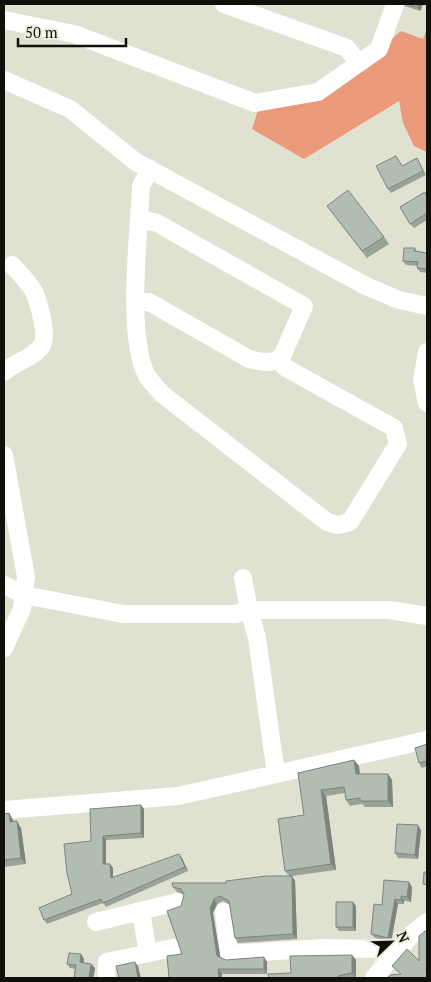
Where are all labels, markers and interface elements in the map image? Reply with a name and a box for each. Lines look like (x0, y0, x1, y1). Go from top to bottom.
scale bar (18, 15, 125, 47)
text: 50 m (25, 22, 58, 42)
north arrow (366, 917, 416, 967)
text: N (393, 928, 414, 946)

